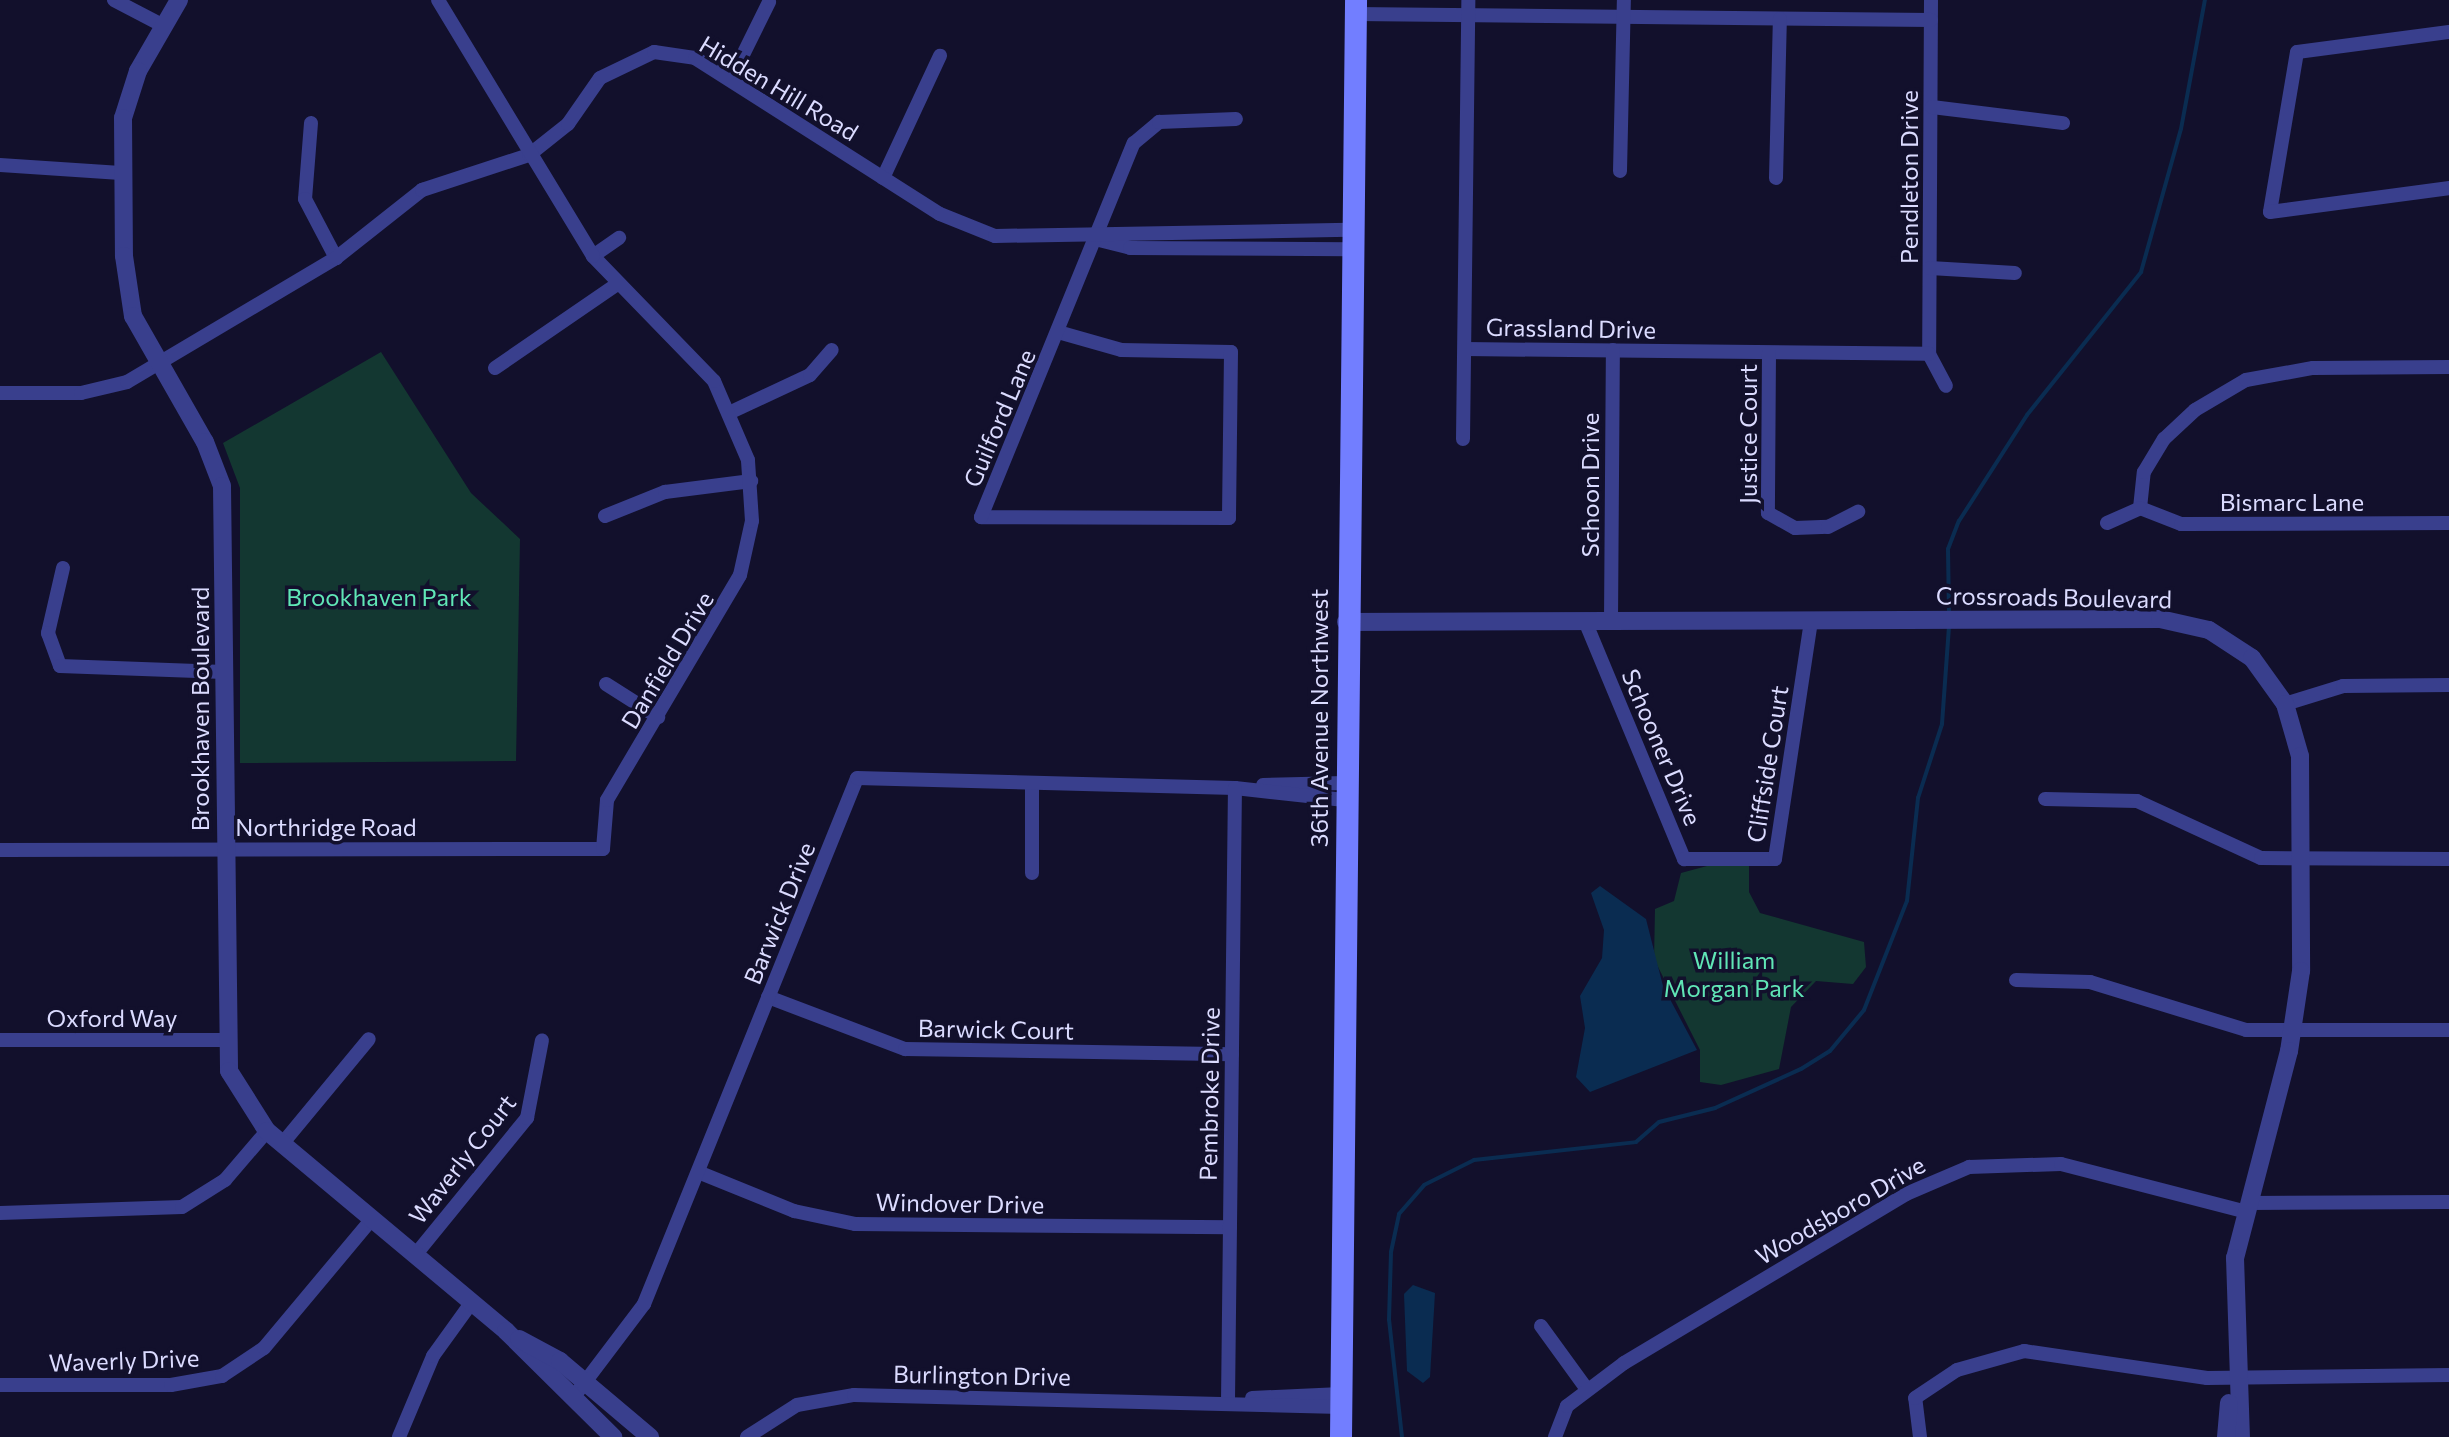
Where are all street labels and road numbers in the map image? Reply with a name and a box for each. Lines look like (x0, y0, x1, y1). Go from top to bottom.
street label: Hidden Hill Road (694, 29, 864, 147)
street label: Pendleton Drive (1895, 90, 1923, 264)
street label: Grassland Drive (1486, 312, 1656, 344)
street label: Guilford Lane (957, 345, 1041, 491)
street label: Justice Court (1734, 364, 1762, 504)
street label: Schoon Drive (1576, 413, 1604, 557)
street label: Bismarc Lane (2220, 488, 2364, 516)
street label: Crossroads Boulevard (1936, 581, 2172, 613)
street label: Danfield Drive (615, 586, 719, 734)
street label: Brookhaven Boulevard (186, 587, 214, 831)
street label: 36th Avenue Northwest (1305, 589, 1333, 847)
street label: Schooner Drive (1616, 665, 1708, 829)
street label: Cliffside Court (1740, 683, 1794, 845)
street label: Northridge Road (235, 813, 417, 841)
street label: Barwick Drive (737, 838, 821, 988)
street label: Oxford Way (47, 1004, 177, 1032)
street label: Pembroke Drive (1193, 1007, 1225, 1181)
street label: Barwick Court (918, 1013, 1074, 1045)
street label: Waverly Court (403, 1089, 521, 1229)
street label: Woodsboro Drive (1750, 1150, 1930, 1270)
street label: Windover Drive (875, 1187, 1045, 1219)
street label: Waverly Drive (48, 1343, 200, 1377)
street label: Burlington Drive (893, 1359, 1071, 1391)

